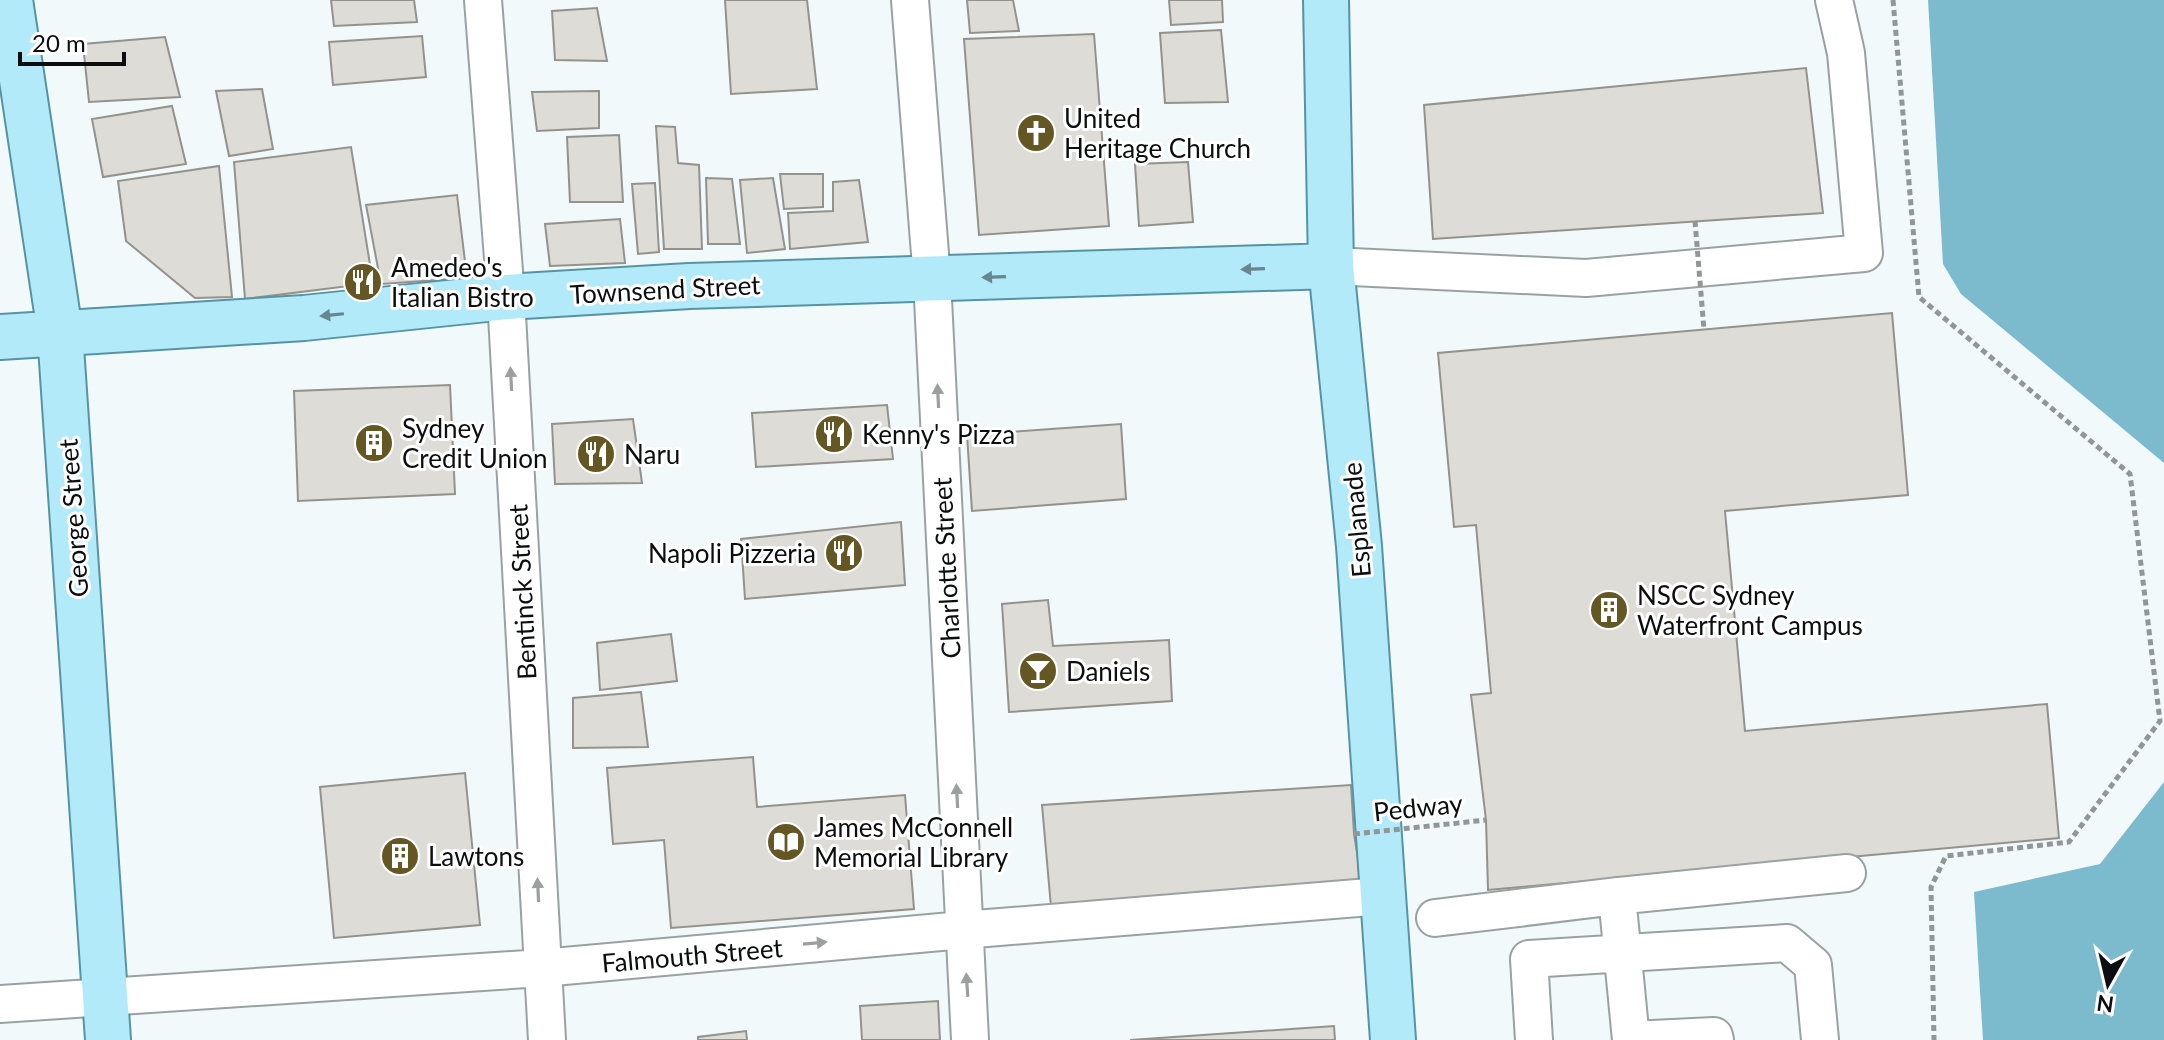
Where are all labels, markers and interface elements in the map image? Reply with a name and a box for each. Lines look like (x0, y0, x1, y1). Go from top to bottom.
scale bar (20, 16, 124, 66)
text: 20 m (32, 28, 86, 57)
place label: United Heritage Church (1064, 102, 1251, 164)
church icon: United Heritage Church (1015, 112, 1057, 154)
place label: Amedeo's Italian Bistro (391, 251, 534, 313)
restaurant icon: Amedeo's Italian Bistro (342, 261, 384, 303)
one-way arrow (1240, 262, 1265, 275)
street label: Townsend Street (569, 268, 762, 310)
one-way arrow (981, 270, 1006, 283)
one-way arrow (319, 309, 344, 322)
one-way arrow (504, 366, 517, 391)
one-way arrow (931, 383, 944, 408)
place label: Sydney Credit Union (402, 412, 547, 474)
restaurant icon: Kenny's Pizza (813, 413, 855, 455)
place label: Kenny's Pizza (862, 418, 1015, 450)
building icon: Sydney Credit Union (353, 422, 395, 464)
restaurant icon: Naru (575, 433, 617, 475)
street label: George Street (51, 437, 94, 598)
place label: Naru (624, 438, 680, 470)
street label: Esplanade (1335, 461, 1377, 579)
street label: Charlotte Street (925, 476, 967, 659)
street label: Bentinck Street (501, 503, 543, 681)
restaurant icon: Napoli Pizzeria (823, 532, 865, 574)
place label: Napoli Pizzeria (648, 537, 816, 569)
place label: NSCC Sydney Waterfront Campus (1637, 579, 1863, 641)
building icon: NSCC Sydney Waterfront Campus (1588, 589, 1630, 631)
bar icon: Daniels (1017, 650, 1059, 692)
place label: Daniels (1066, 655, 1150, 687)
one-way arrow (950, 783, 963, 808)
street label: Pedway (1372, 786, 1465, 828)
place label: James McConnell Memorial Library (814, 811, 1013, 873)
library icon: James McConnell Memorial Library (765, 821, 807, 863)
building icon: Lawtons (379, 835, 421, 877)
place label: Lawtons (428, 840, 524, 872)
one-way arrow (531, 877, 544, 902)
street label: Falmouth Street (600, 931, 784, 979)
one-way arrow (803, 937, 828, 950)
north arrow (2068, 944, 2148, 1024)
one-way arrow (960, 972, 973, 997)
text: N (2095, 990, 2115, 1019)

